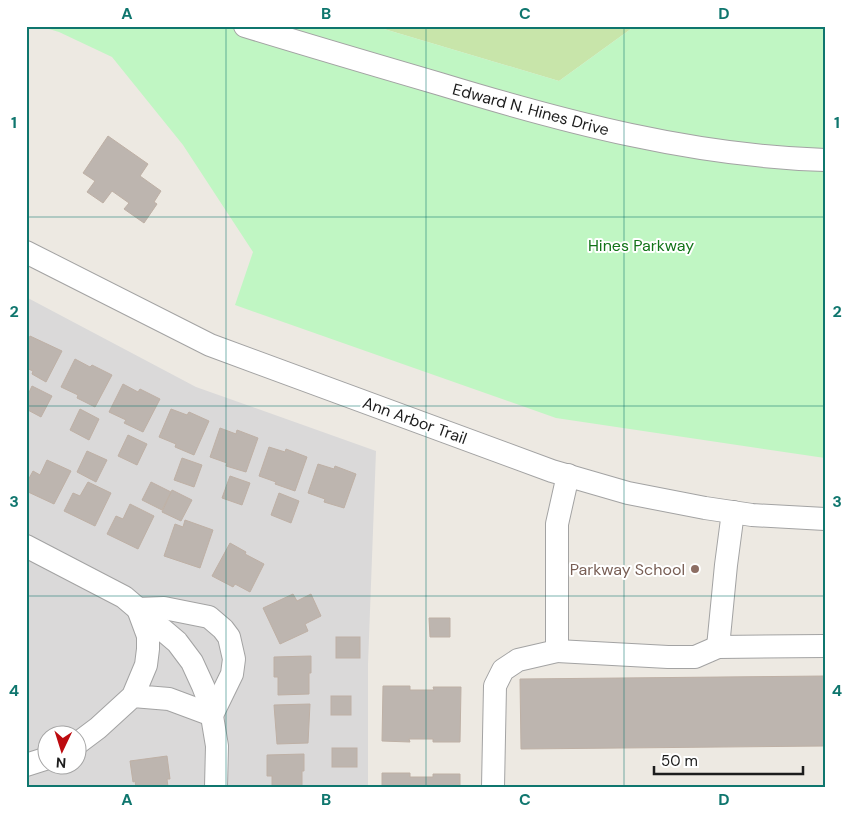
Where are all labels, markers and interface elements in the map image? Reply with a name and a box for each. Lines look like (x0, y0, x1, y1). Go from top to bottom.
text: A (121, 3, 133, 24)
text: B (321, 3, 331, 24)
text: C (519, 3, 531, 24)
text: D (718, 3, 730, 24)
street label: Edward N. Hines Drive (450, 78, 611, 140)
text: 1 (11, 112, 17, 133)
text: 1 (834, 112, 840, 133)
park label: Hines Parkway (588, 235, 694, 256)
text: 2 (9, 301, 19, 322)
text: 2 (832, 301, 842, 322)
street label: Ann Arbor Trail (360, 392, 470, 449)
text: 3 (9, 491, 19, 512)
text: 3 (832, 491, 842, 512)
place label: Parkway School (570, 559, 685, 580)
marker: Parkway School (689, 563, 701, 575)
text: 4 (9, 680, 19, 701)
text: 4 (832, 680, 842, 701)
north arrow (38, 726, 88, 776)
scale bar (654, 743, 802, 775)
text: 50 m (661, 751, 698, 771)
text: N (55, 754, 67, 772)
text: A (121, 789, 133, 810)
text: B (321, 789, 331, 810)
text: C (519, 789, 531, 810)
text: D (718, 789, 730, 810)

